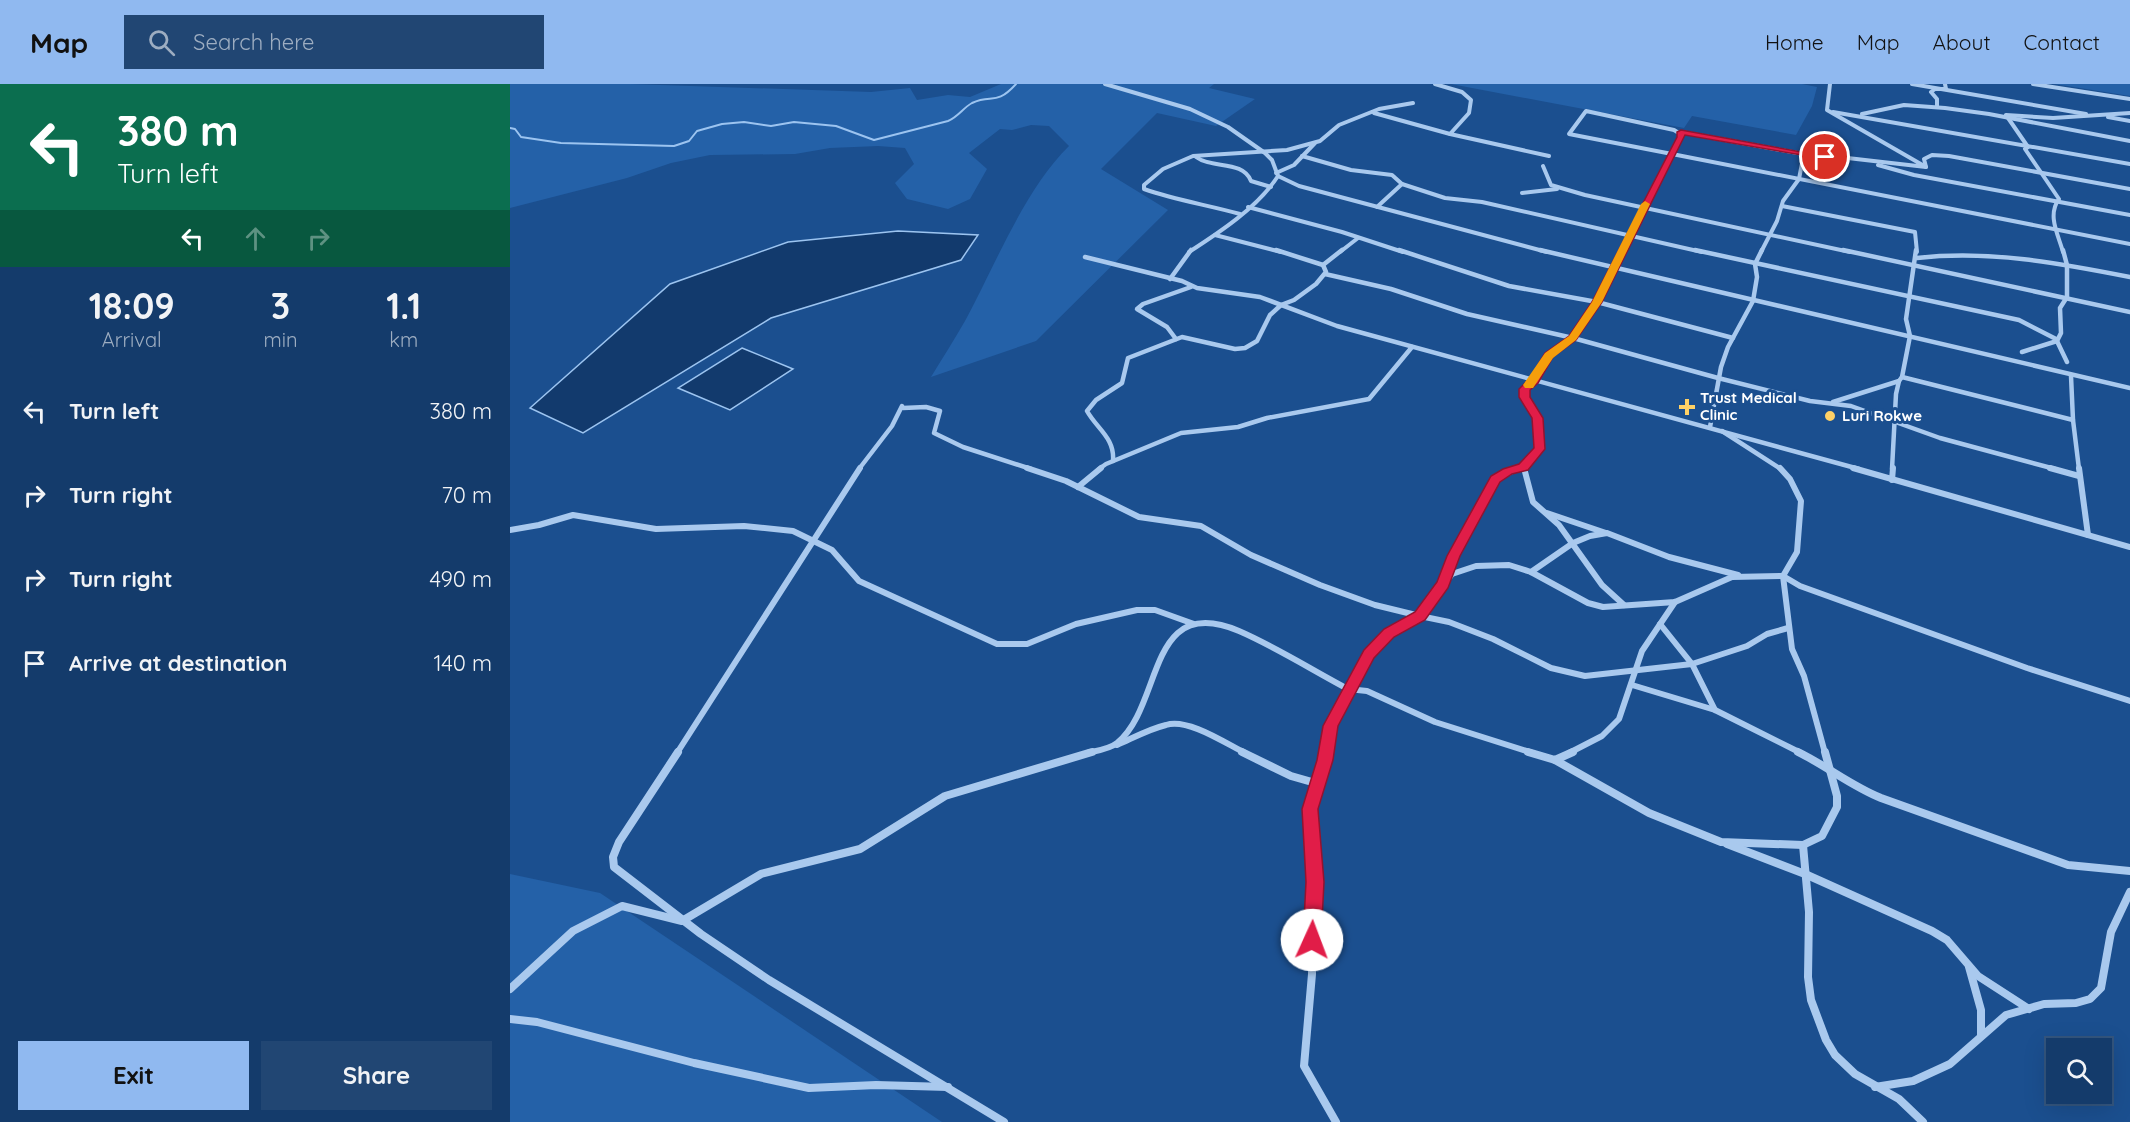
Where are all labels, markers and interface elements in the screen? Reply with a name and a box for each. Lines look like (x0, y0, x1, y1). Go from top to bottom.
search box (124, 15, 544, 69)
text: Map (30, 25, 88, 60)
icon: search (145, 26, 178, 59)
text: Search here (193, 28, 315, 56)
text: Home (1765, 29, 1824, 55)
text: Map (1857, 29, 1900, 55)
text: About (1933, 29, 1991, 55)
text: Contact (2024, 29, 2100, 55)
text: 380 m (117, 104, 239, 157)
icon: left (18, 108, 96, 186)
pin (1799, 131, 1850, 182)
icon: arrive (1808, 140, 1841, 173)
text: Turn left (117, 156, 219, 190)
icon: left (176, 222, 209, 255)
icon: ahead (239, 222, 272, 255)
icon: right (302, 222, 335, 255)
text: 18:09 (89, 283, 175, 328)
text: 3 (271, 283, 290, 328)
text: 1.1 (386, 283, 421, 328)
text: Arrival (102, 327, 162, 352)
text: min (263, 327, 298, 352)
text: km (389, 327, 418, 352)
place label: Trust Medical Clinic (1700, 388, 1797, 424)
icon: left (18, 395, 51, 428)
text: Turn left (69, 397, 159, 425)
text: 380 m (429, 397, 492, 425)
marker: Trust Medical Clinic (1678, 398, 1696, 416)
place label: Luri Rokwe (1842, 406, 1922, 425)
marker: Luri Rokwe (1823, 409, 1837, 423)
icon: right (18, 479, 51, 512)
text: Turn right (69, 481, 173, 509)
text: 70 m (442, 481, 492, 509)
icon: right (18, 563, 51, 596)
text: Turn right (69, 565, 173, 593)
text: 490 m (429, 565, 492, 593)
icon: arrive (18, 647, 51, 680)
text: Arrive at destination (69, 649, 287, 677)
text: 140 m (433, 649, 492, 677)
position arrow (1280, 908, 1344, 972)
map controls (2046, 1038, 2112, 1104)
button: search (2046, 1038, 2112, 1104)
button: Exit (18, 1041, 249, 1110)
button: Share (261, 1041, 492, 1110)

